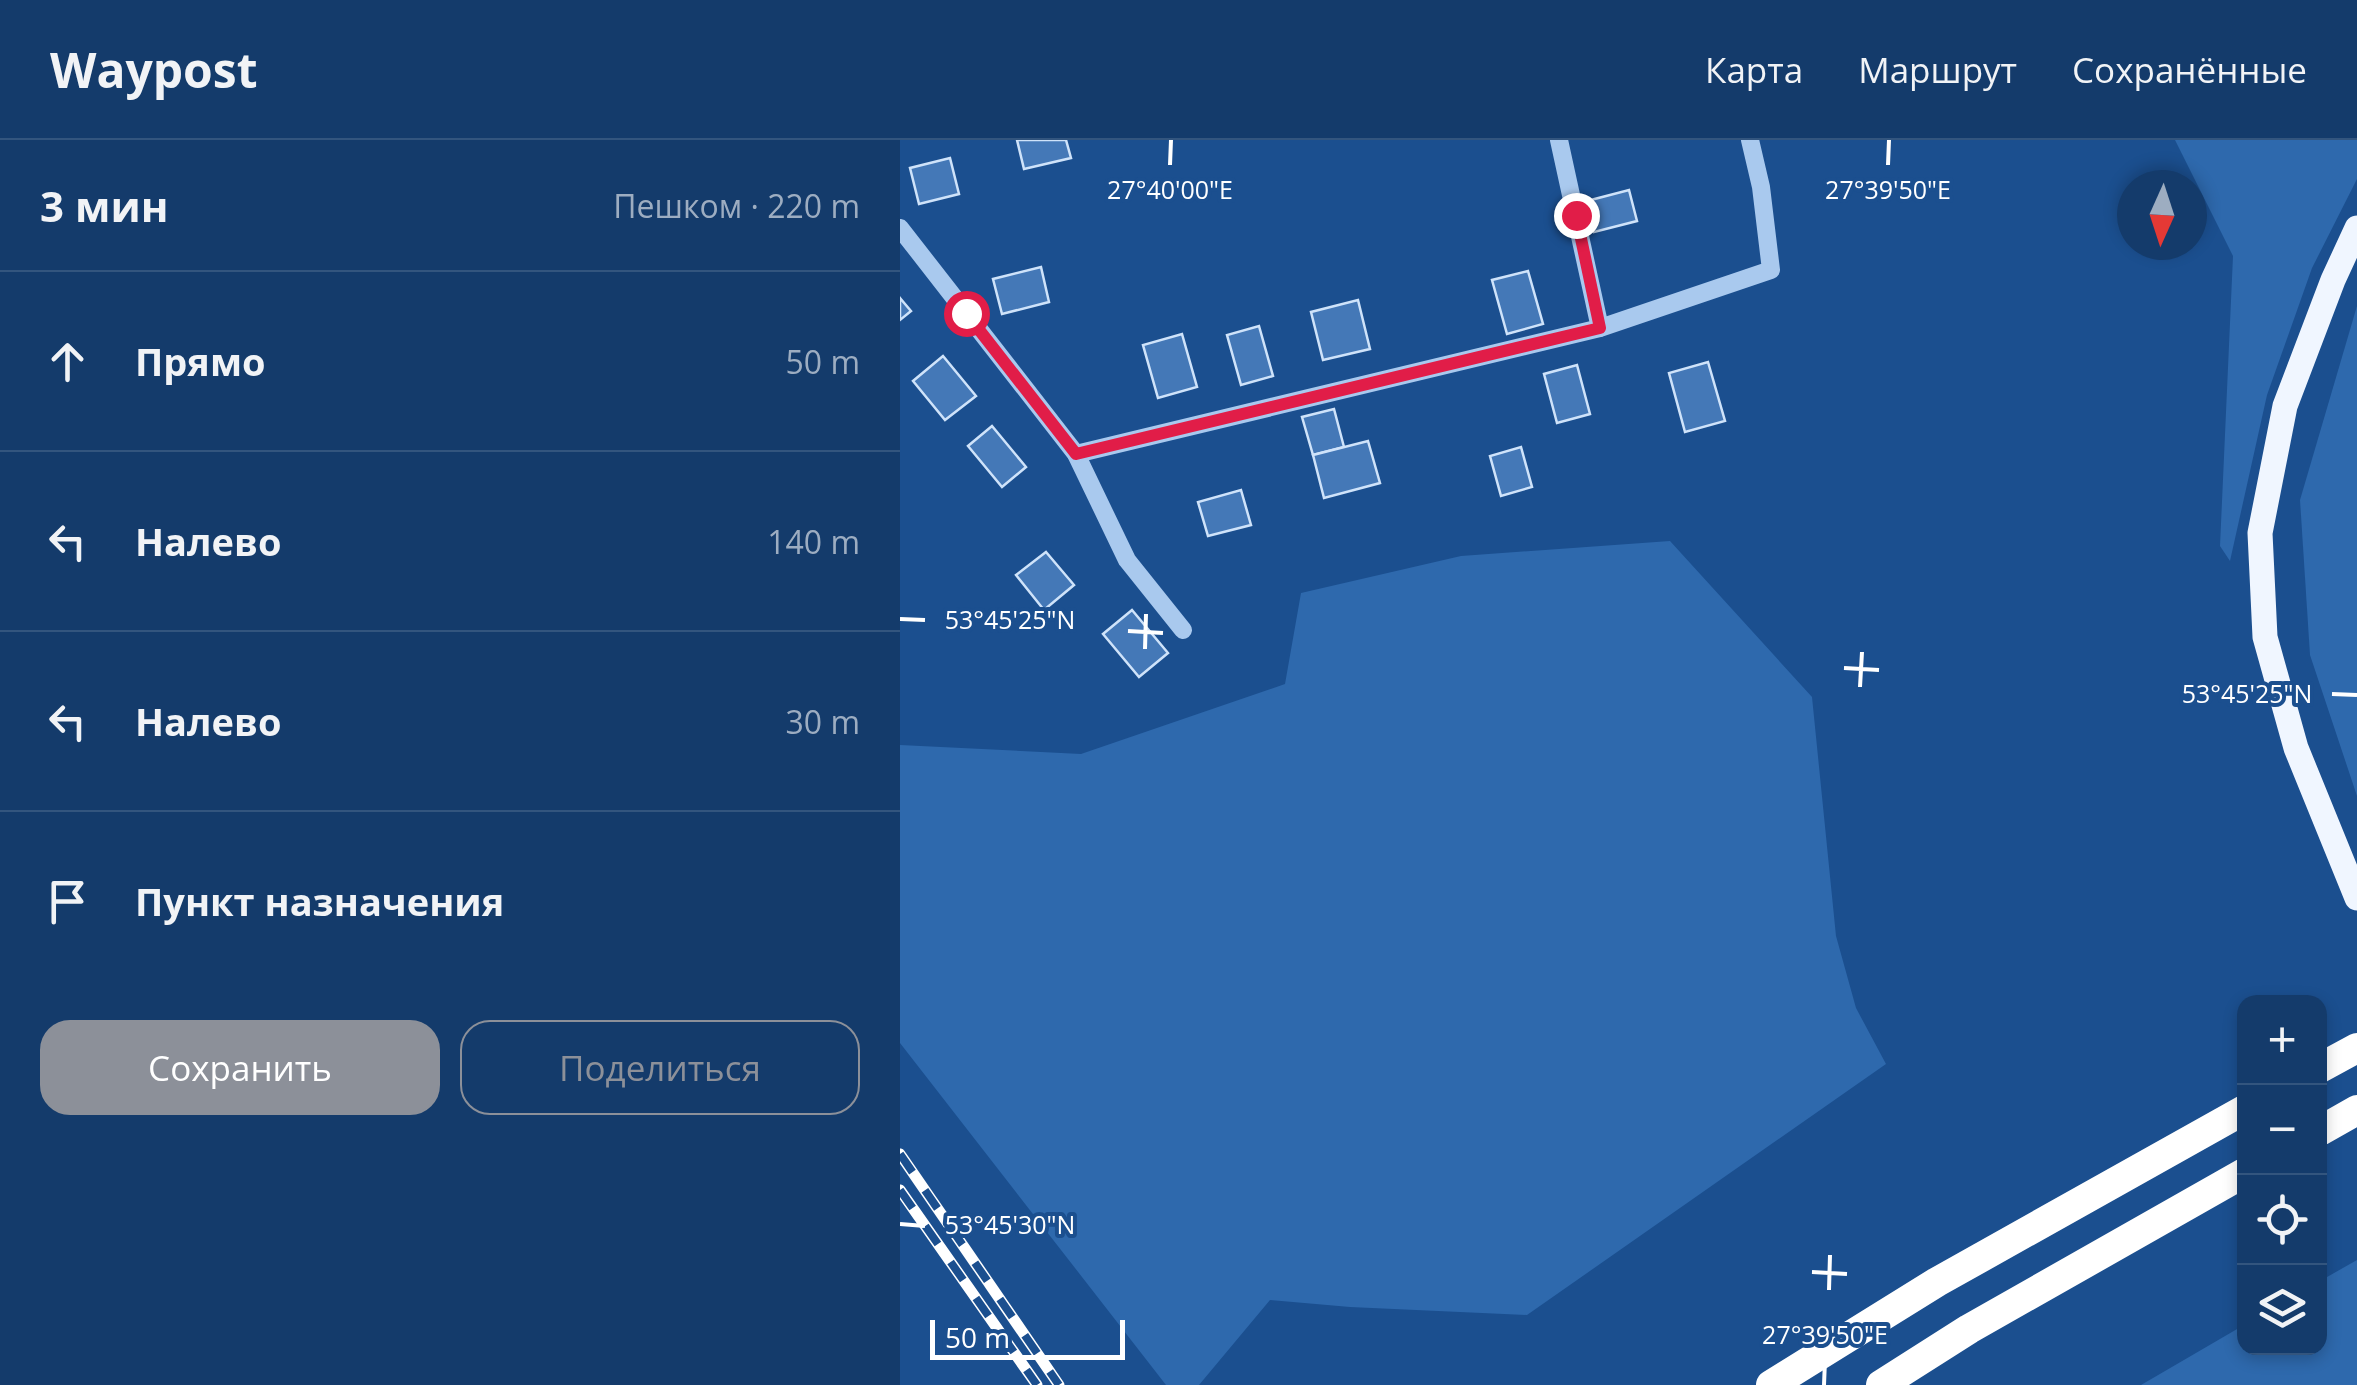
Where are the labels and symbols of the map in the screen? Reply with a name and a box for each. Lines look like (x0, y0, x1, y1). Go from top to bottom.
north arrow (2117, 170, 2207, 260)
text: 27°40'00"E (1107, 172, 1233, 206)
text: 27°39'50"E (1825, 172, 1951, 206)
route end (1554, 193, 1600, 239)
route start (944, 291, 990, 337)
text: 53°45'25"N (945, 602, 1075, 636)
text: 53°45'25"N (2182, 676, 2312, 710)
text: 53°45'30"N (945, 1207, 1075, 1241)
scale bar (930, 1315, 1125, 1360)
text: 27°39'50"E (1762, 1317, 1888, 1351)

